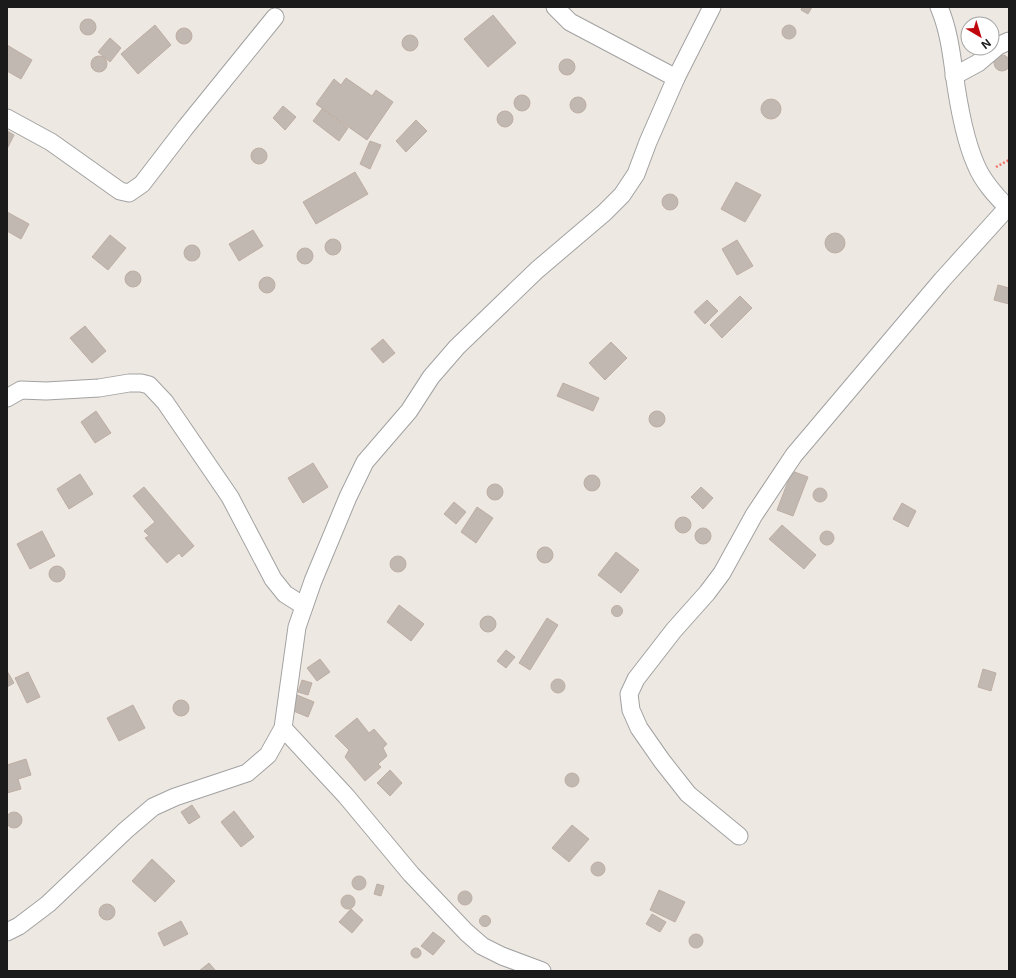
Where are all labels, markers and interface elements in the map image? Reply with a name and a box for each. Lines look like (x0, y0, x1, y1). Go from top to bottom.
north arrow (960, 16, 1000, 56)
text: N (979, 36, 994, 52)

